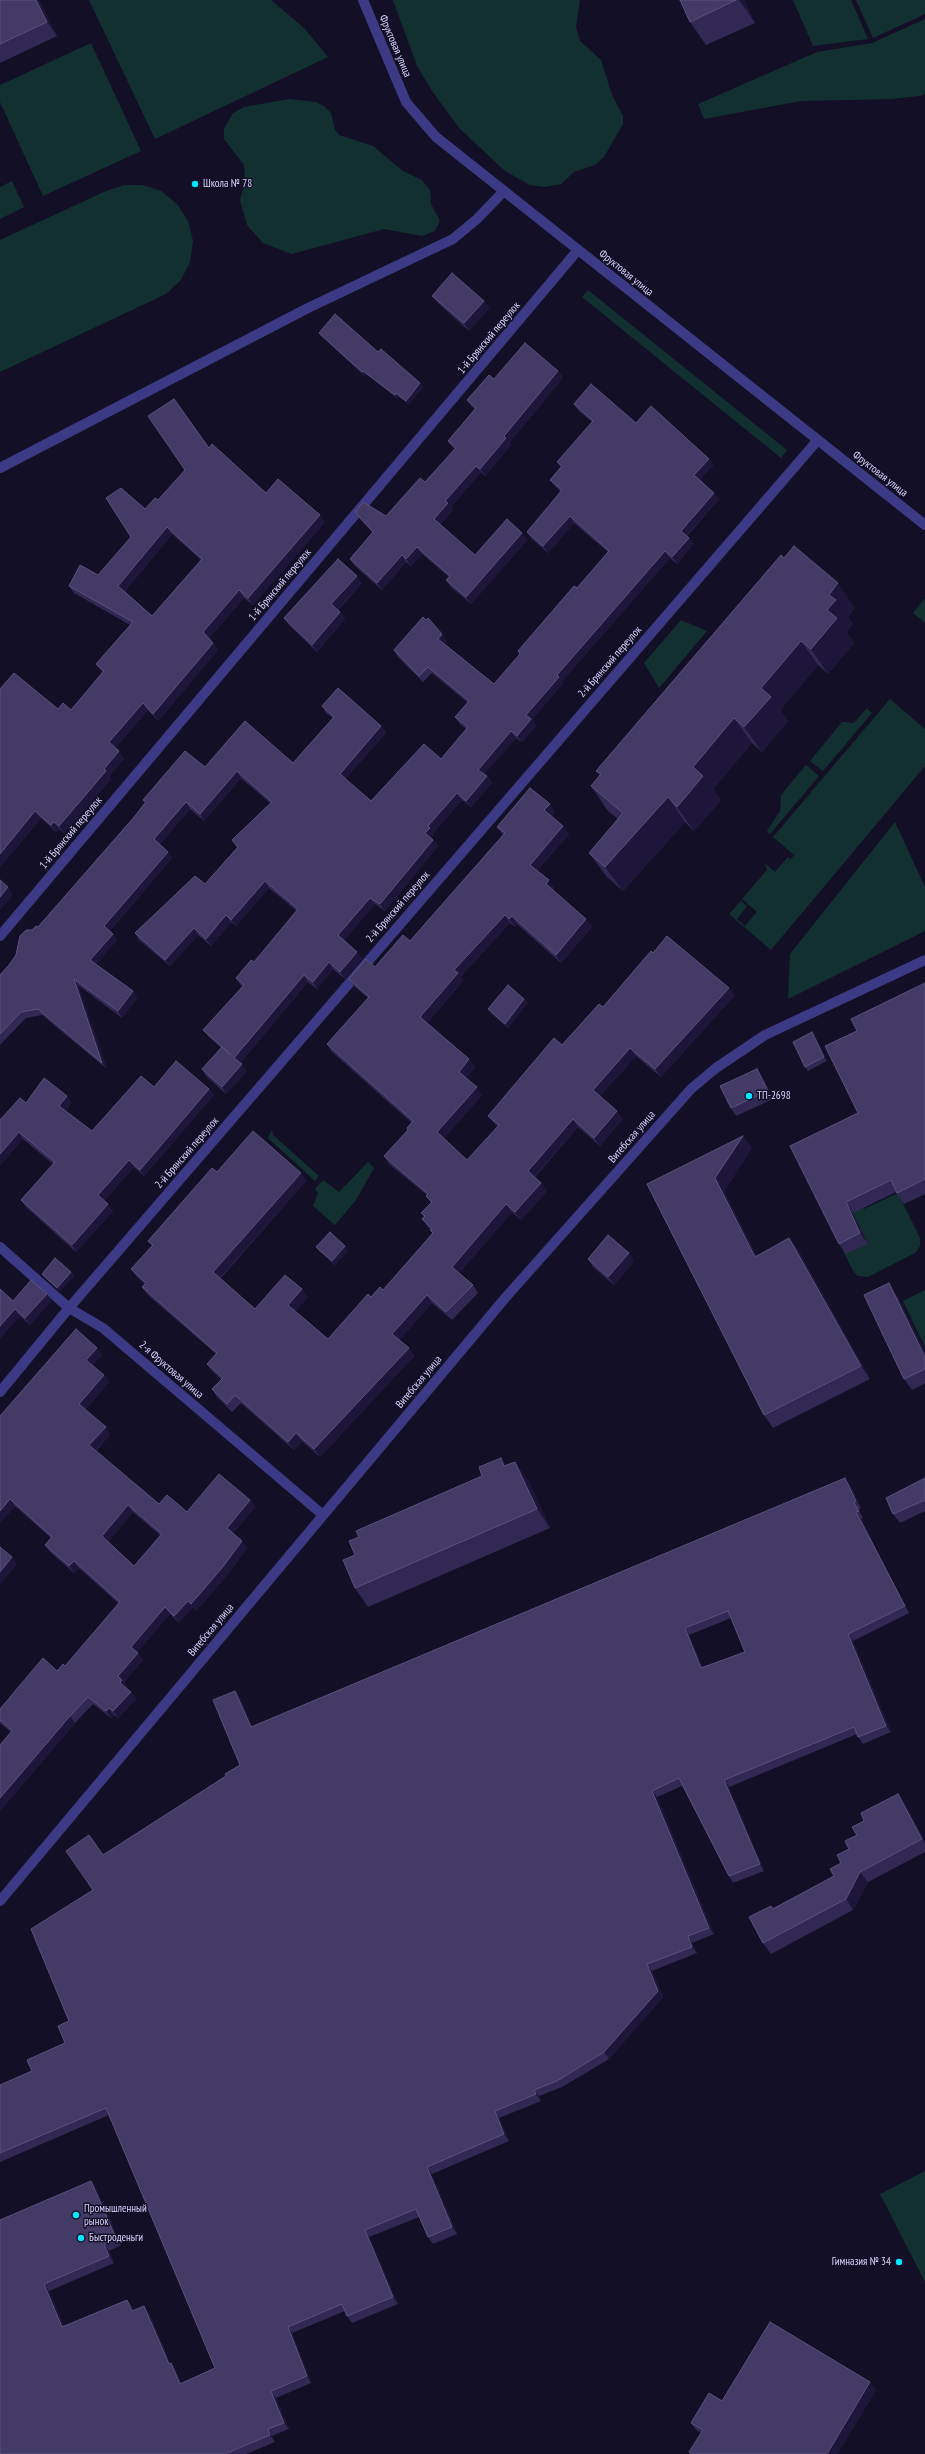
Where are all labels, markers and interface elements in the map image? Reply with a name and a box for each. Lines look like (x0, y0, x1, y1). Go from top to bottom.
street label: Фруктовая улица (376, 13, 414, 79)
place label: Школа № 78 (203, 177, 252, 191)
marker: Школа № 78 (190, 179, 200, 189)
street label: Фруктовая улица (596, 247, 656, 299)
street label: 1-й Брянский переулок (455, 299, 523, 377)
street label: Фруктовая улица (850, 448, 910, 500)
street label: 1-й Брянский переулок (246, 546, 314, 624)
street label: 2-й Брянский переулок (575, 624, 645, 700)
street label: 1-й Брянский переулок (37, 794, 105, 872)
street label: 2-й Брянский переулок (363, 869, 433, 945)
place label: ТП-2698 (757, 1089, 791, 1103)
marker: ТП-2698 (744, 1091, 754, 1101)
street label: Витебская улица (606, 1108, 658, 1166)
street label: 2-й Брянский переулок (152, 1115, 222, 1191)
street label: 2-я Фруктовая улица (136, 1338, 206, 1402)
street label: Витебская улица (393, 1353, 445, 1411)
street label: Витебская улица (185, 1601, 237, 1659)
place label: Промышленный рынок (84, 2202, 147, 2228)
marker: Промышленный рынок (71, 2210, 81, 2220)
place label: Быстроденьги (89, 2231, 143, 2245)
marker: Быстроденьги (76, 2233, 86, 2243)
place label: Гимназия № 34 (832, 2255, 891, 2269)
marker: Гимназия № 34 (894, 2257, 904, 2267)

